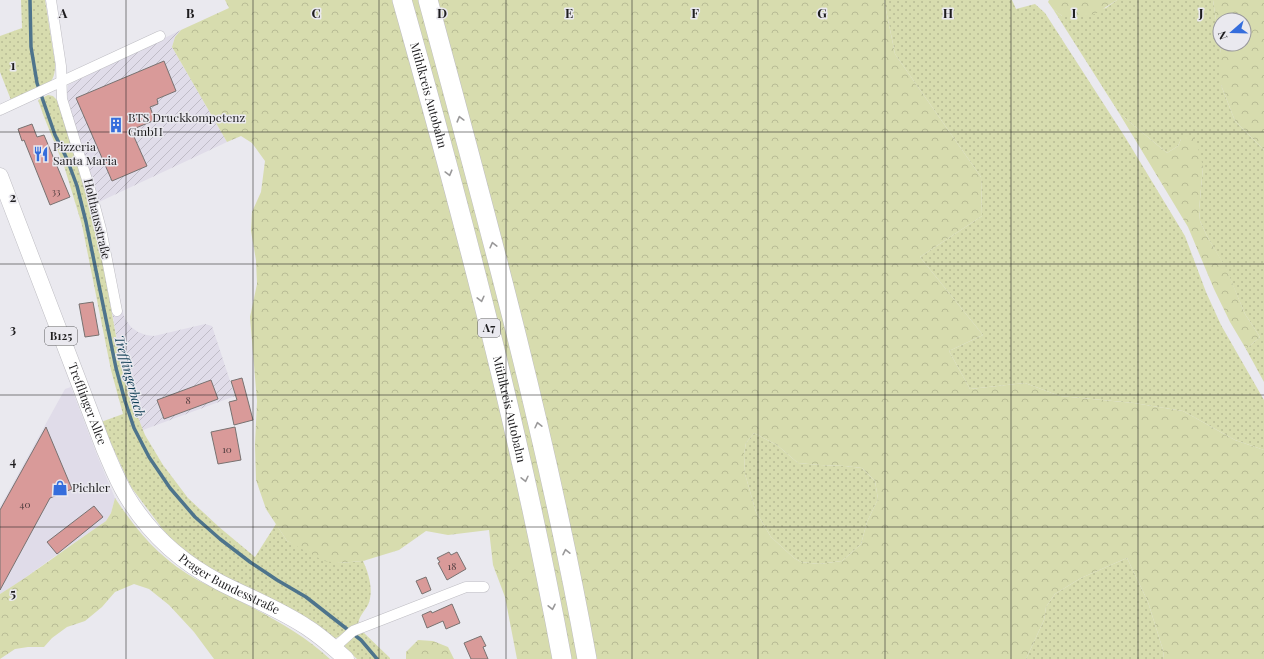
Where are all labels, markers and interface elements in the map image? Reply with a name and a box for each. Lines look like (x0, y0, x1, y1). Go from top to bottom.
text: A (58, 4, 68, 21)
text: B (186, 4, 195, 21)
text: C (311, 4, 321, 21)
text: D (437, 4, 447, 21)
text: E (565, 4, 573, 21)
text: F (691, 4, 699, 21)
text: G (817, 4, 827, 21)
text: H (943, 4, 953, 21)
text: I (1072, 4, 1077, 21)
text: J (1198, 4, 1204, 21)
north arrow (1212, 12, 1252, 52)
text: N (1214, 29, 1231, 42)
street label: Mühlkreis Autobahn (407, 40, 452, 150)
text: 1 (11, 56, 16, 73)
place label: BTS Druckkompetenz GmbH (128, 109, 245, 139)
building icon: BTS Druckkompetenz GmbH (107, 116, 125, 134)
one-way arrow (457, 116, 465, 122)
place label: Pizzeria Santa Maria (53, 138, 117, 168)
restaurant icon: Pizzeria Santa Maria (32, 145, 50, 163)
one-way arrow (444, 169, 453, 176)
street label: Holthausstraße (81, 177, 115, 261)
house number: 33 (51, 184, 61, 198)
text: 2 (10, 188, 17, 205)
one-way arrow (490, 241, 498, 248)
one-way arrow (477, 295, 485, 302)
road number: A7 (478, 319, 500, 337)
text: 3 (10, 320, 16, 337)
road number: B125 (45, 327, 77, 345)
water label: Trefflingerbach (111, 333, 150, 419)
street label: Mühlkreis Autobahn (490, 354, 530, 464)
street label: Trefflinger Allee (65, 360, 111, 447)
house number: 8 (185, 393, 191, 407)
one-way arrow (534, 422, 542, 428)
house number: 10 (222, 442, 232, 456)
text: 4 (10, 452, 17, 469)
one-way arrow (520, 476, 528, 483)
shop icon: Pichler (51, 479, 69, 497)
place label: Pichler (72, 479, 111, 495)
house number: 40 (20, 497, 30, 511)
one-way arrow (563, 549, 571, 555)
street label: Prager Bundesstraße (176, 550, 283, 617)
house number: 18 (448, 559, 456, 573)
text: 5 (10, 584, 16, 601)
one-way arrow (547, 603, 555, 610)

